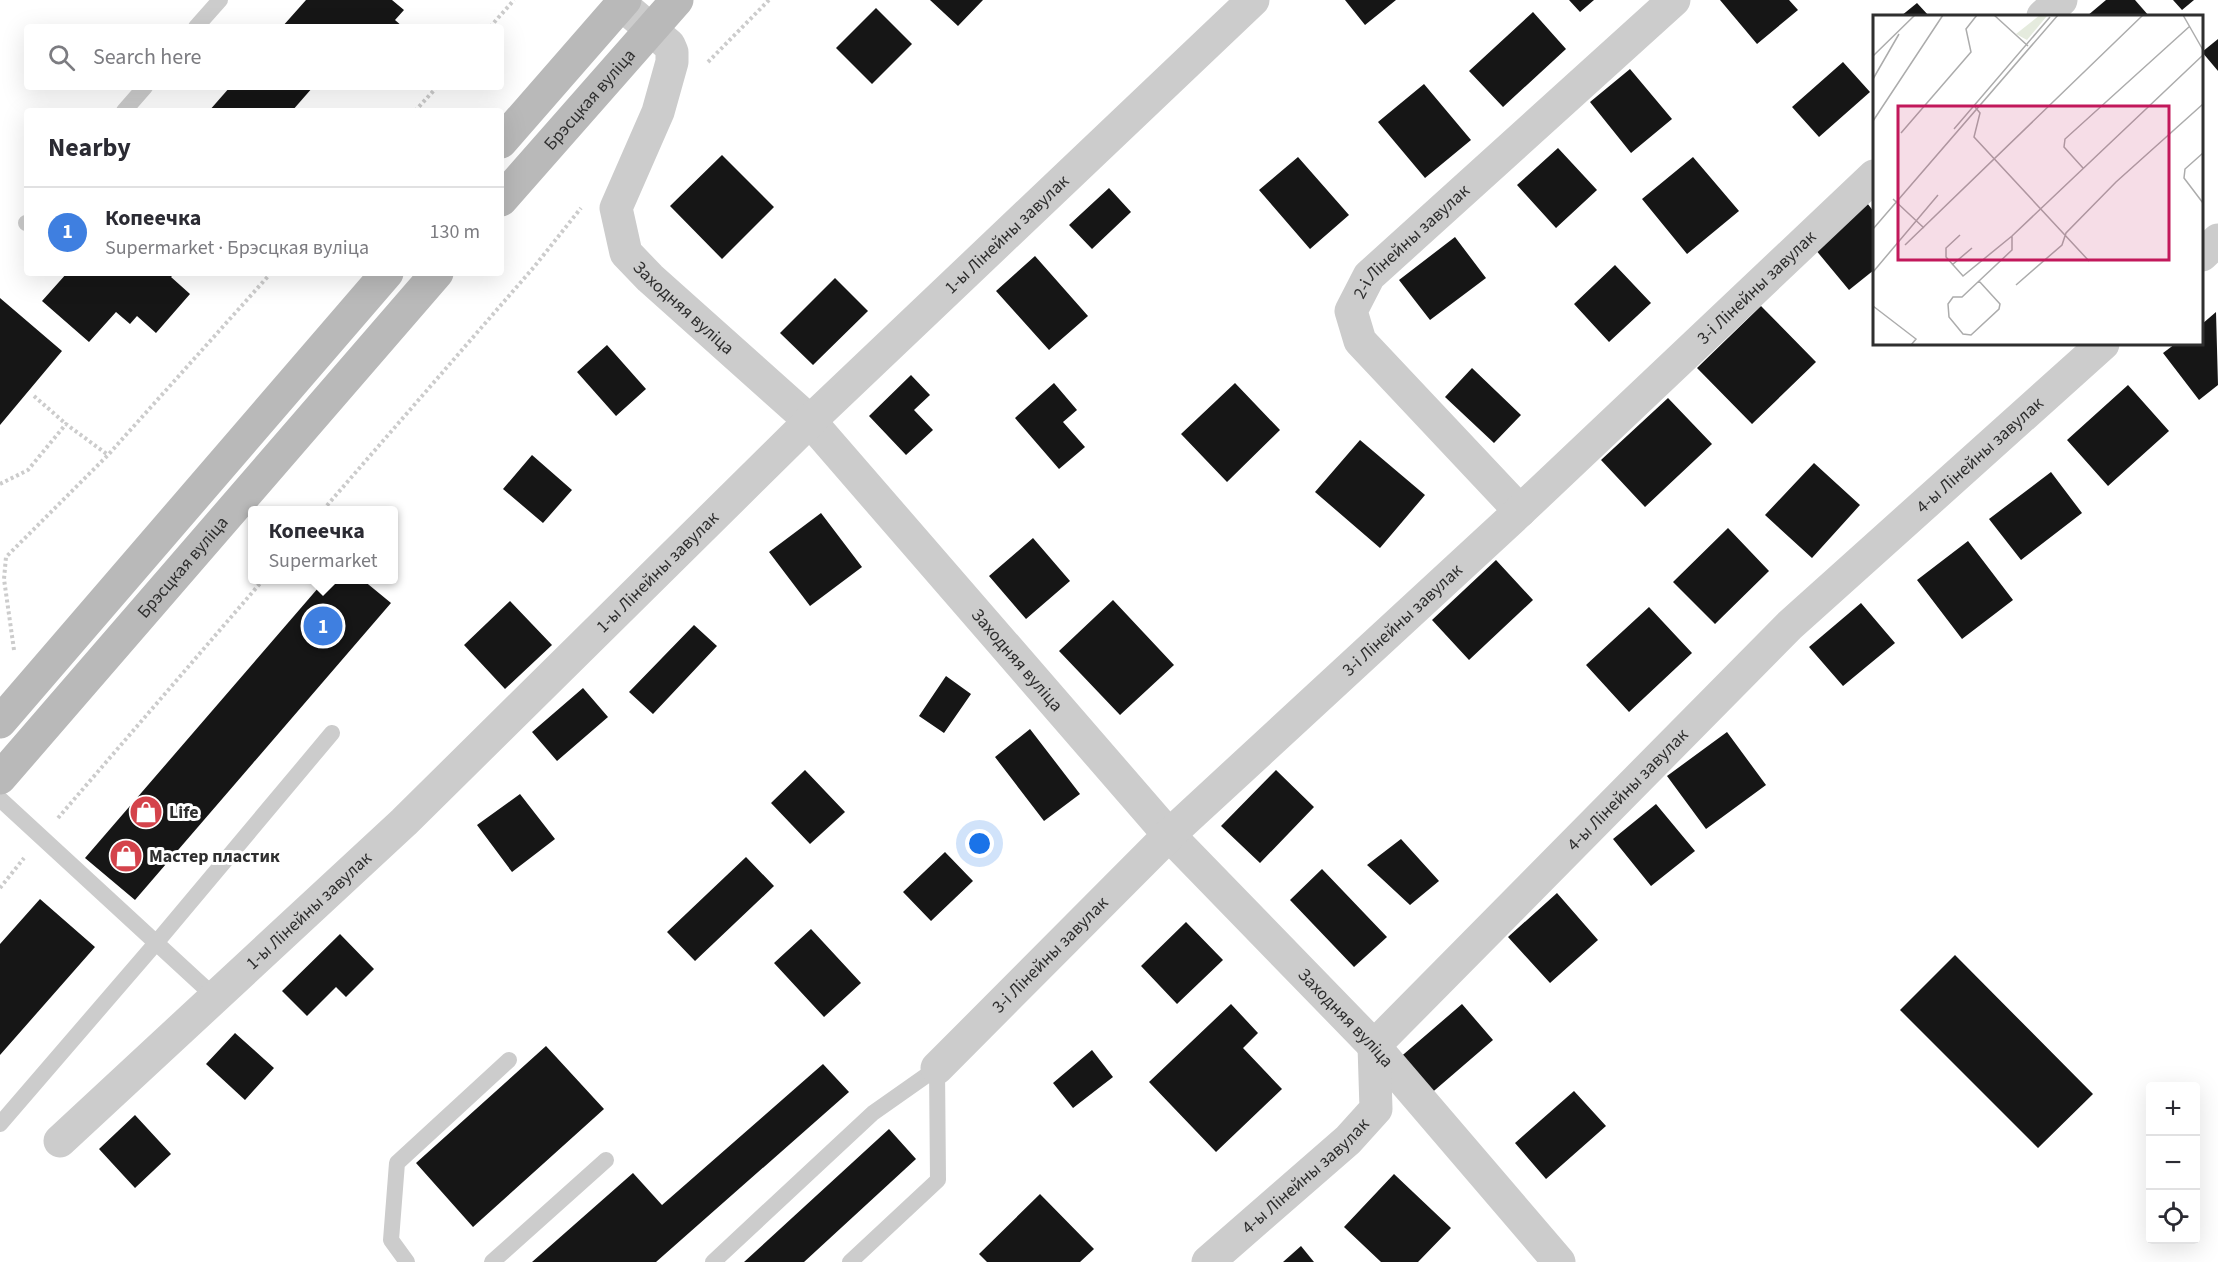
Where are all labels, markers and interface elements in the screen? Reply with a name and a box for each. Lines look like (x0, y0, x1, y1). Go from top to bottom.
inset map (1873, 15, 2203, 345)
search box (24, 24, 504, 90)
icon: search (45, 41, 78, 74)
text: Search here (93, 41, 201, 73)
street label: Брэсцкая вуліца (538, 43, 641, 156)
text: Nearby (48, 129, 131, 166)
street label: 1-ы Лінейны завулак (939, 169, 1074, 300)
street label: 2-і Лінейны завулак (1347, 178, 1475, 303)
text: Копеечка (105, 202, 201, 234)
text: 1 (62, 218, 73, 246)
text: 130 m (430, 218, 480, 246)
street label: 3-і Лінейны завулак (1691, 225, 1822, 350)
text: Supermarket · Брэсцкая вуліца (105, 234, 369, 262)
street label: Заходняя вуліца (627, 255, 740, 360)
street label: 4-ы Лінейны завулак (1910, 391, 2049, 519)
popup (248, 506, 398, 584)
street label: 1-ы Лінейны завулак (590, 506, 724, 638)
street label: Брэсцкая вуліца (131, 511, 234, 624)
text: Копеечка (268, 515, 365, 547)
text: Supermarket (268, 547, 378, 575)
street label: 3-і Лінейны завулак (1336, 558, 1468, 682)
street label: Заходняя вуліца (965, 603, 1069, 717)
pin: 1 (304, 604, 342, 648)
street label: 4-ы Лінейны завулак (1561, 723, 1694, 856)
shop icon: Life (128, 794, 164, 830)
place label: Life (169, 800, 199, 825)
your location (965, 829, 994, 858)
shop icon: Мастер пластик (108, 838, 144, 874)
place label: Мастер пластик (149, 844, 280, 869)
street label: 1-ы Лінейны завулак (240, 846, 377, 975)
street label: 3-і Лінейны завулак (986, 891, 1114, 1019)
street label: Заходняя вуліца (1292, 962, 1399, 1073)
map controls (2146, 1082, 2200, 1244)
button: + (2146, 1082, 2200, 1136)
street label: 4-ы Лінейны завулак (1236, 1112, 1375, 1240)
button: − (2146, 1136, 2200, 1190)
button: locate (2146, 1190, 2200, 1244)

